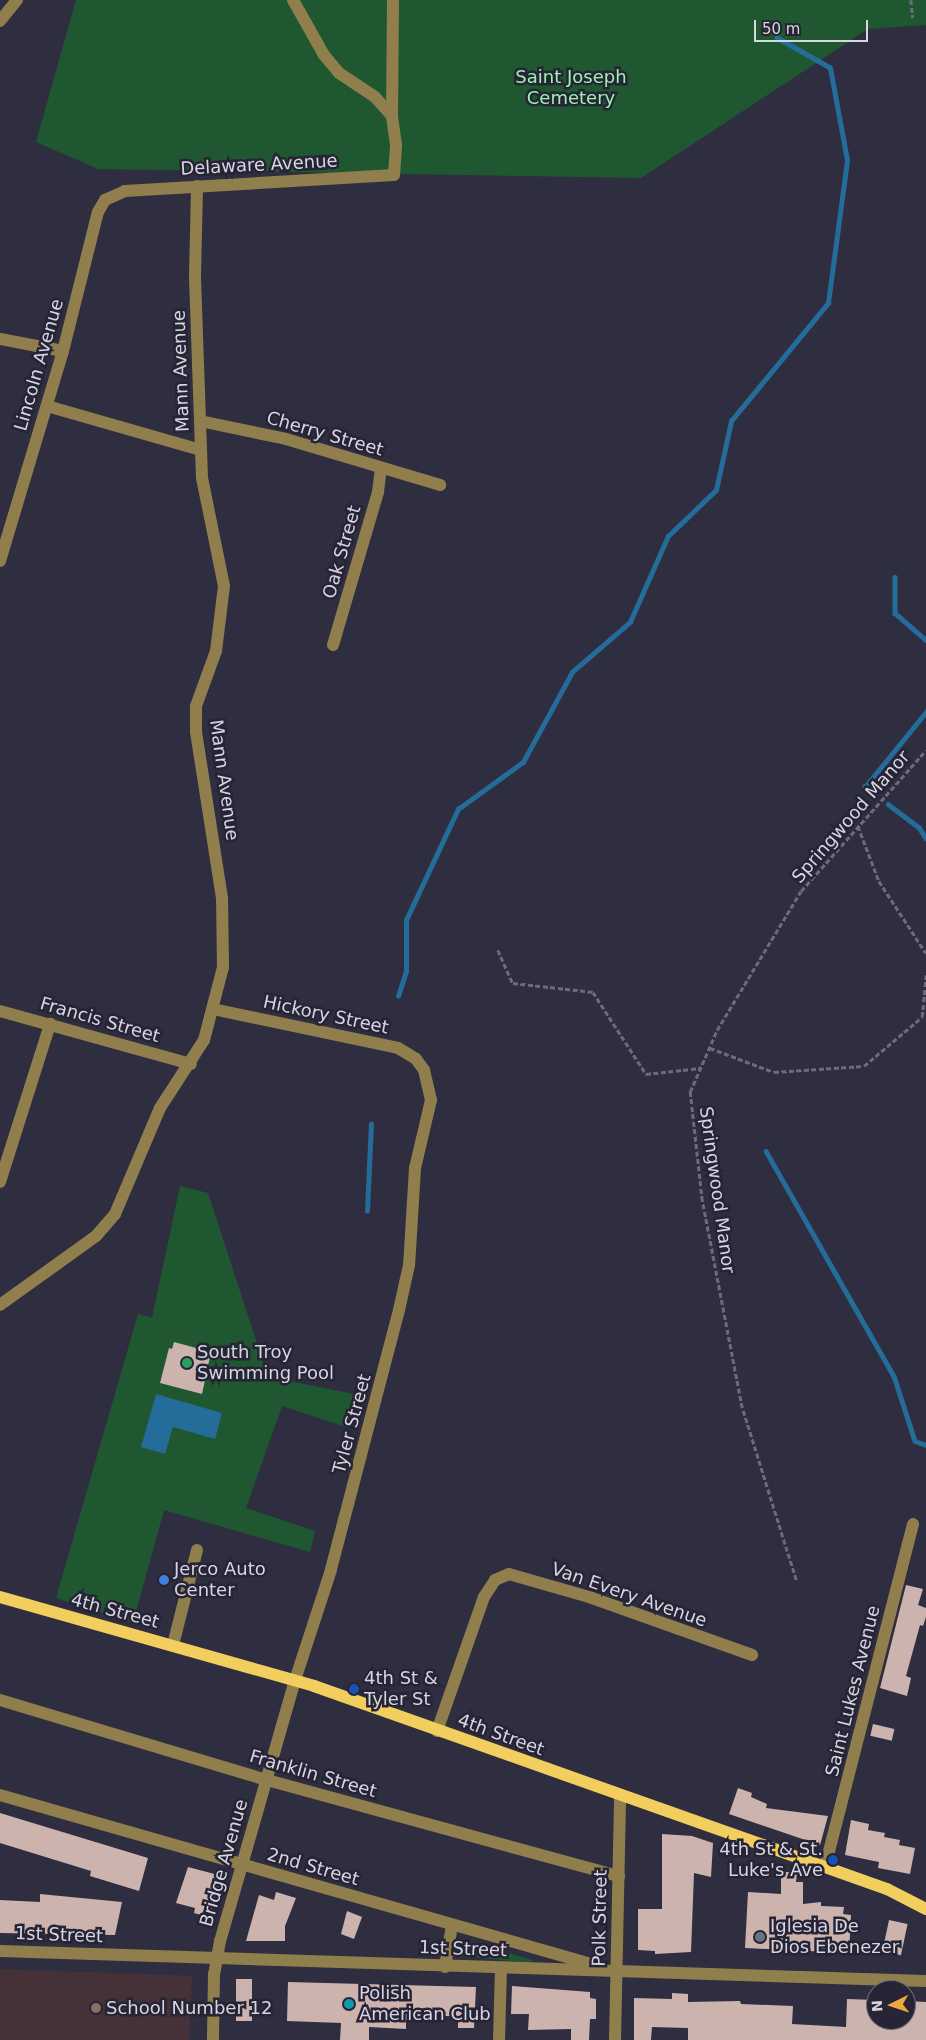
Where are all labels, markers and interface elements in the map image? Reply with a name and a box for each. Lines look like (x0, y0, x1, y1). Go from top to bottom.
scale bar (756, 10, 870, 42)
text: 50 m (762, 20, 800, 38)
park label: Saint Joseph Cemetery (515, 67, 627, 110)
street label: Delaware Avenue (180, 150, 338, 180)
street label: Lincoln Avenue (10, 296, 68, 434)
street label: Mann Avenue (168, 310, 194, 432)
street label: Cherry Street (264, 407, 386, 461)
street label: Oak Street (318, 503, 366, 601)
street label: Mann Avenue (205, 718, 243, 842)
street label: Springwood Manor (788, 746, 914, 888)
street label: Hickory Street (261, 991, 391, 1039)
street label: Francis Street (38, 993, 162, 1047)
street label: Springwood Manor (695, 1105, 739, 1275)
place label: South Troy Swimming Pool (197, 1342, 334, 1385)
marker: South Troy Swimming Pool (181, 1357, 193, 1369)
street label: Tyler Street (328, 1372, 376, 1476)
street label: Van Every Avenue (549, 1558, 709, 1632)
place label: Jerco Auto Center (174, 1559, 266, 1602)
marker: Jerco Auto Center (158, 1574, 170, 1586)
street label: 4th Street (69, 1589, 161, 1633)
street label: Saint Lukes Avenue (821, 1603, 885, 1779)
place label: 4th St & Tyler St (364, 1668, 438, 1710)
marker: 4th St & Tyler St (348, 1683, 360, 1695)
street label: 4th Street (455, 1709, 547, 1761)
street label: Franklin Street (247, 1746, 379, 1802)
street label: Bridge Avenue (196, 1797, 252, 1929)
place label: 4th St & St. Luke's Ave (719, 1839, 823, 1882)
street label: 2nd Street (265, 1844, 361, 1890)
marker: 4th St & St. Luke's Ave (827, 1854, 839, 1866)
street label: Polk Street (588, 1869, 612, 1967)
place label: Iglesia De Dios Ebenezer (770, 1916, 899, 1958)
street label: 1st Street (14, 1923, 104, 1947)
marker: Iglesia De Dios Ebenezer (754, 1931, 766, 1943)
street label: 1st Street (418, 1937, 508, 1961)
north arrow (866, 1980, 916, 2030)
place label: Polish American Club (359, 1983, 491, 2026)
place label: School Number 12 (106, 1997, 272, 2019)
marker: Polish American Club (343, 1998, 355, 2010)
text: N (869, 2000, 885, 2012)
marker: School Number 12 (90, 2002, 102, 2014)

